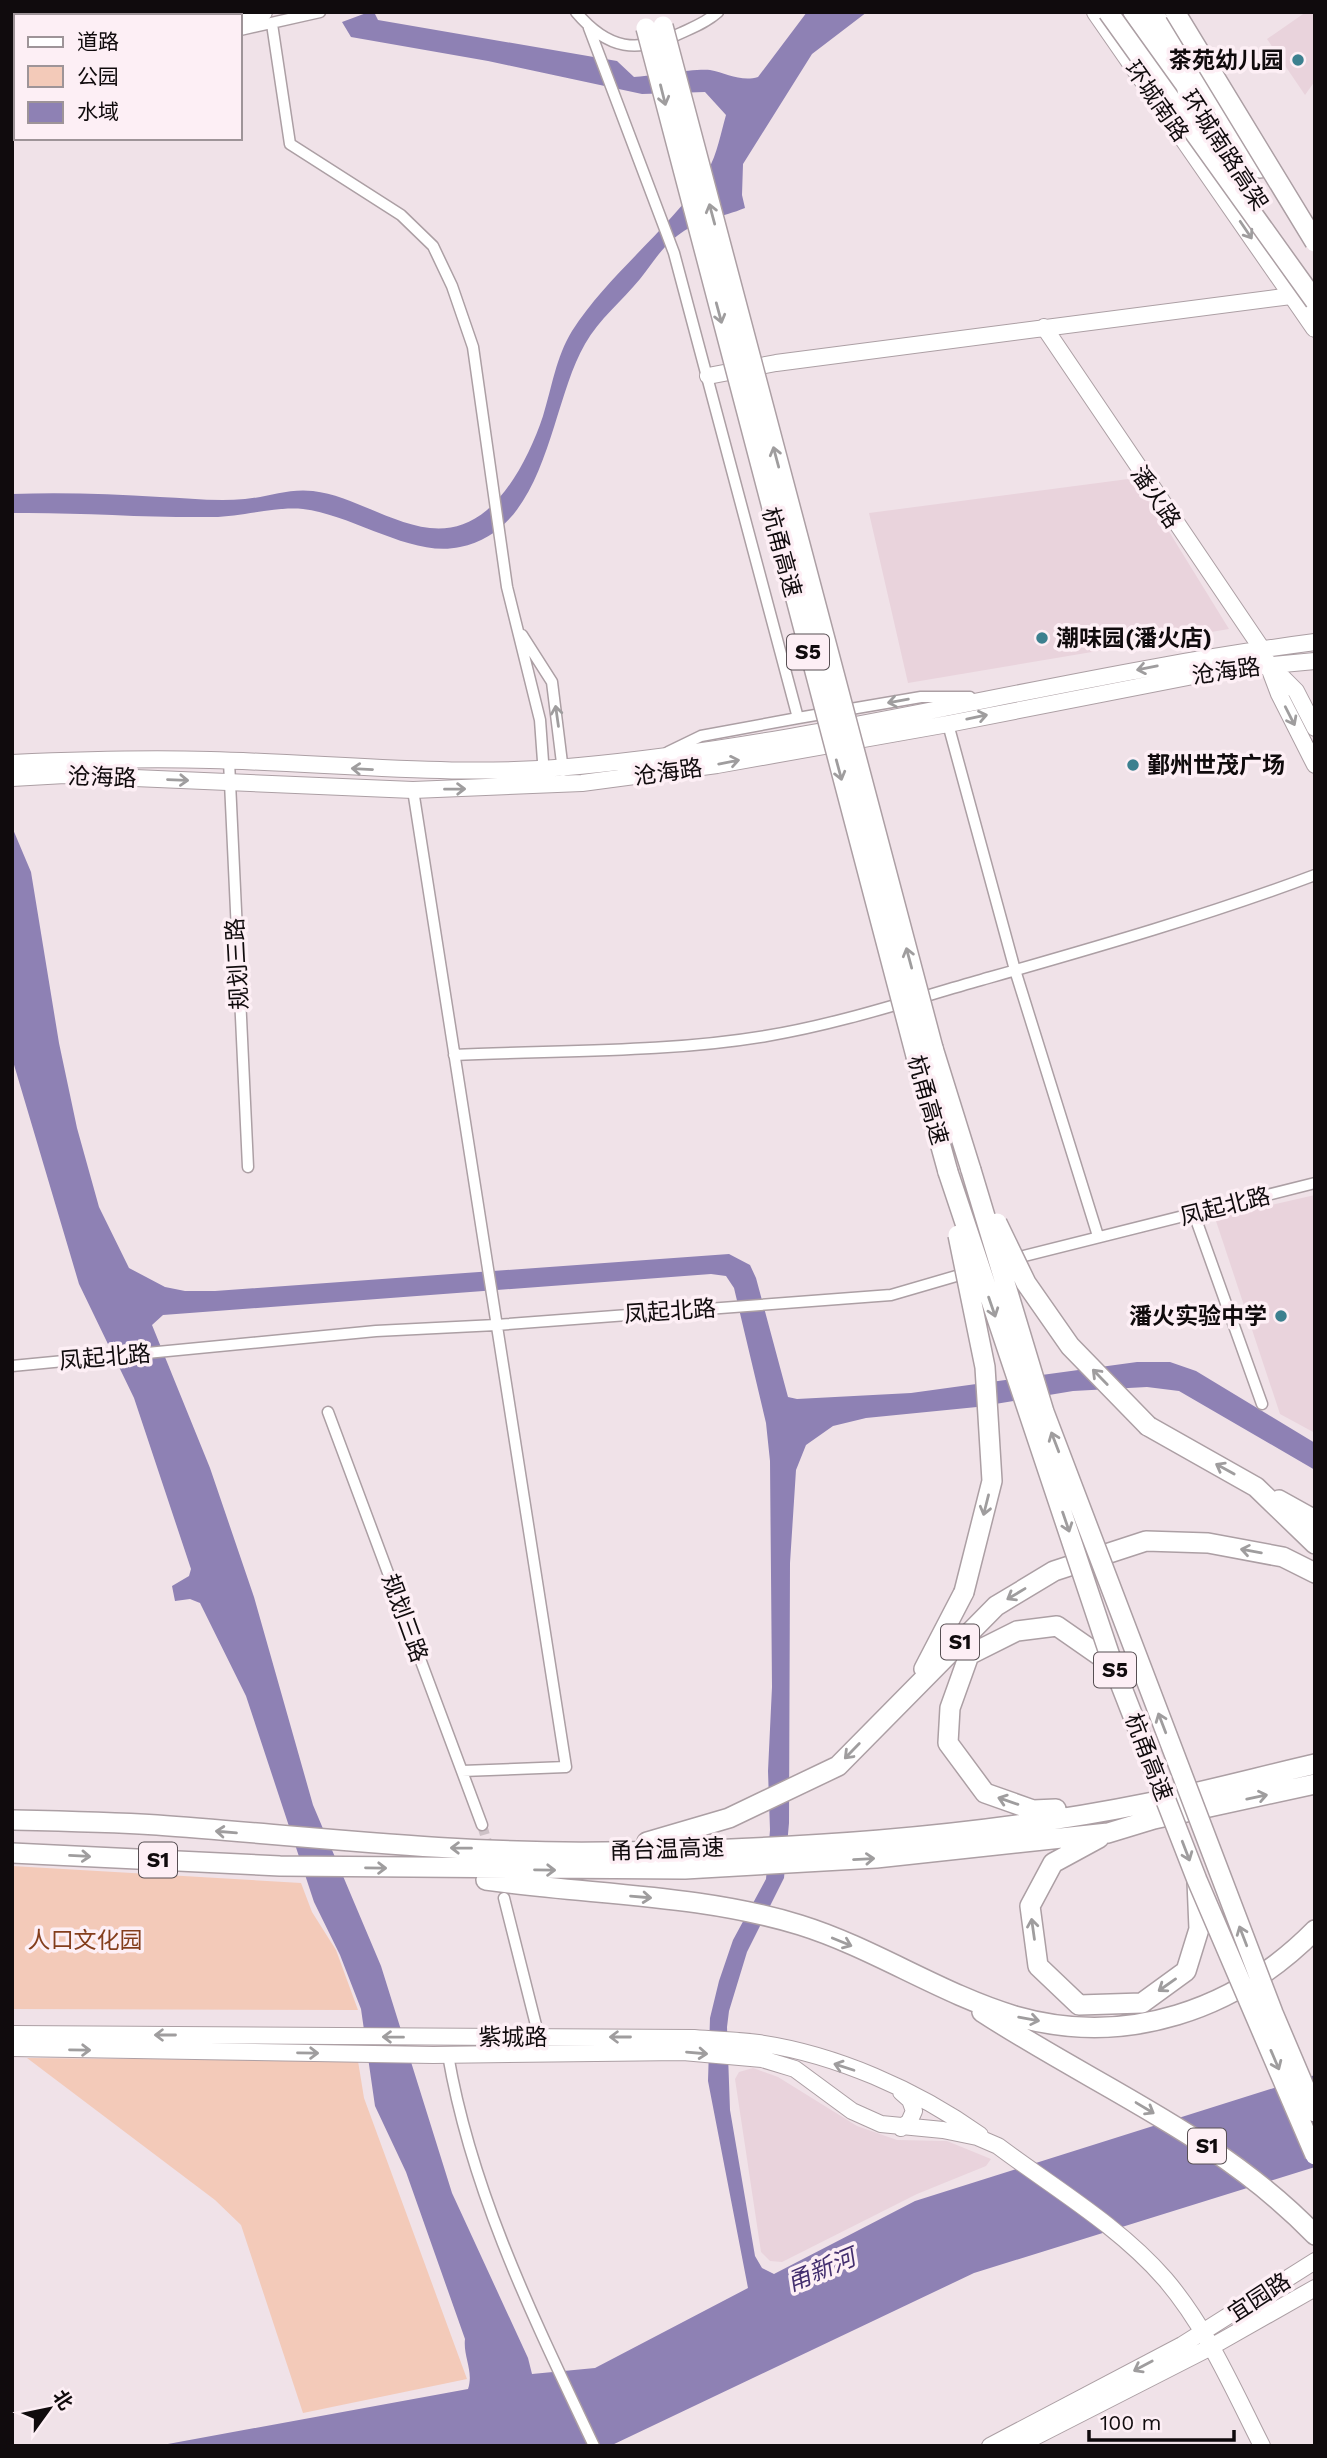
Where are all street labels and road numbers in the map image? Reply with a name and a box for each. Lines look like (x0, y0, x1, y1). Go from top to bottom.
street label: 环城南路 (1119, 56, 1194, 147)
street label: 环城南路高架 (1176, 85, 1273, 215)
street label: 潘火路 (1125, 461, 1186, 533)
street label: 杭甬高速 (757, 504, 806, 600)
road number: S5 (787, 634, 829, 670)
street label: 沧海路 (1190, 653, 1262, 690)
street label: 沧海路 (632, 754, 704, 791)
street label: 沧海路 (67, 763, 137, 792)
street label: 规划三路 (222, 917, 253, 1011)
street label: 杭甬高速 (902, 1052, 953, 1148)
street label: 凤起北路 (1177, 1182, 1273, 1231)
street label: 凤起北路 (623, 1295, 717, 1328)
street label: 凤起北路 (58, 1340, 152, 1375)
street label: 规划三路 (376, 1570, 433, 1666)
road number: S1 (941, 1624, 979, 1660)
road number: S5 (1094, 1652, 1136, 1688)
street label: 杭甬高速 (1119, 1709, 1178, 1805)
street label: 甬台温高速 (609, 1834, 725, 1865)
road number: S1 (139, 1842, 177, 1878)
street label: 紫城路 (479, 2024, 548, 2051)
road number: S1 (1188, 2128, 1226, 2164)
street label: 宜园路 (1223, 2267, 1296, 2328)

